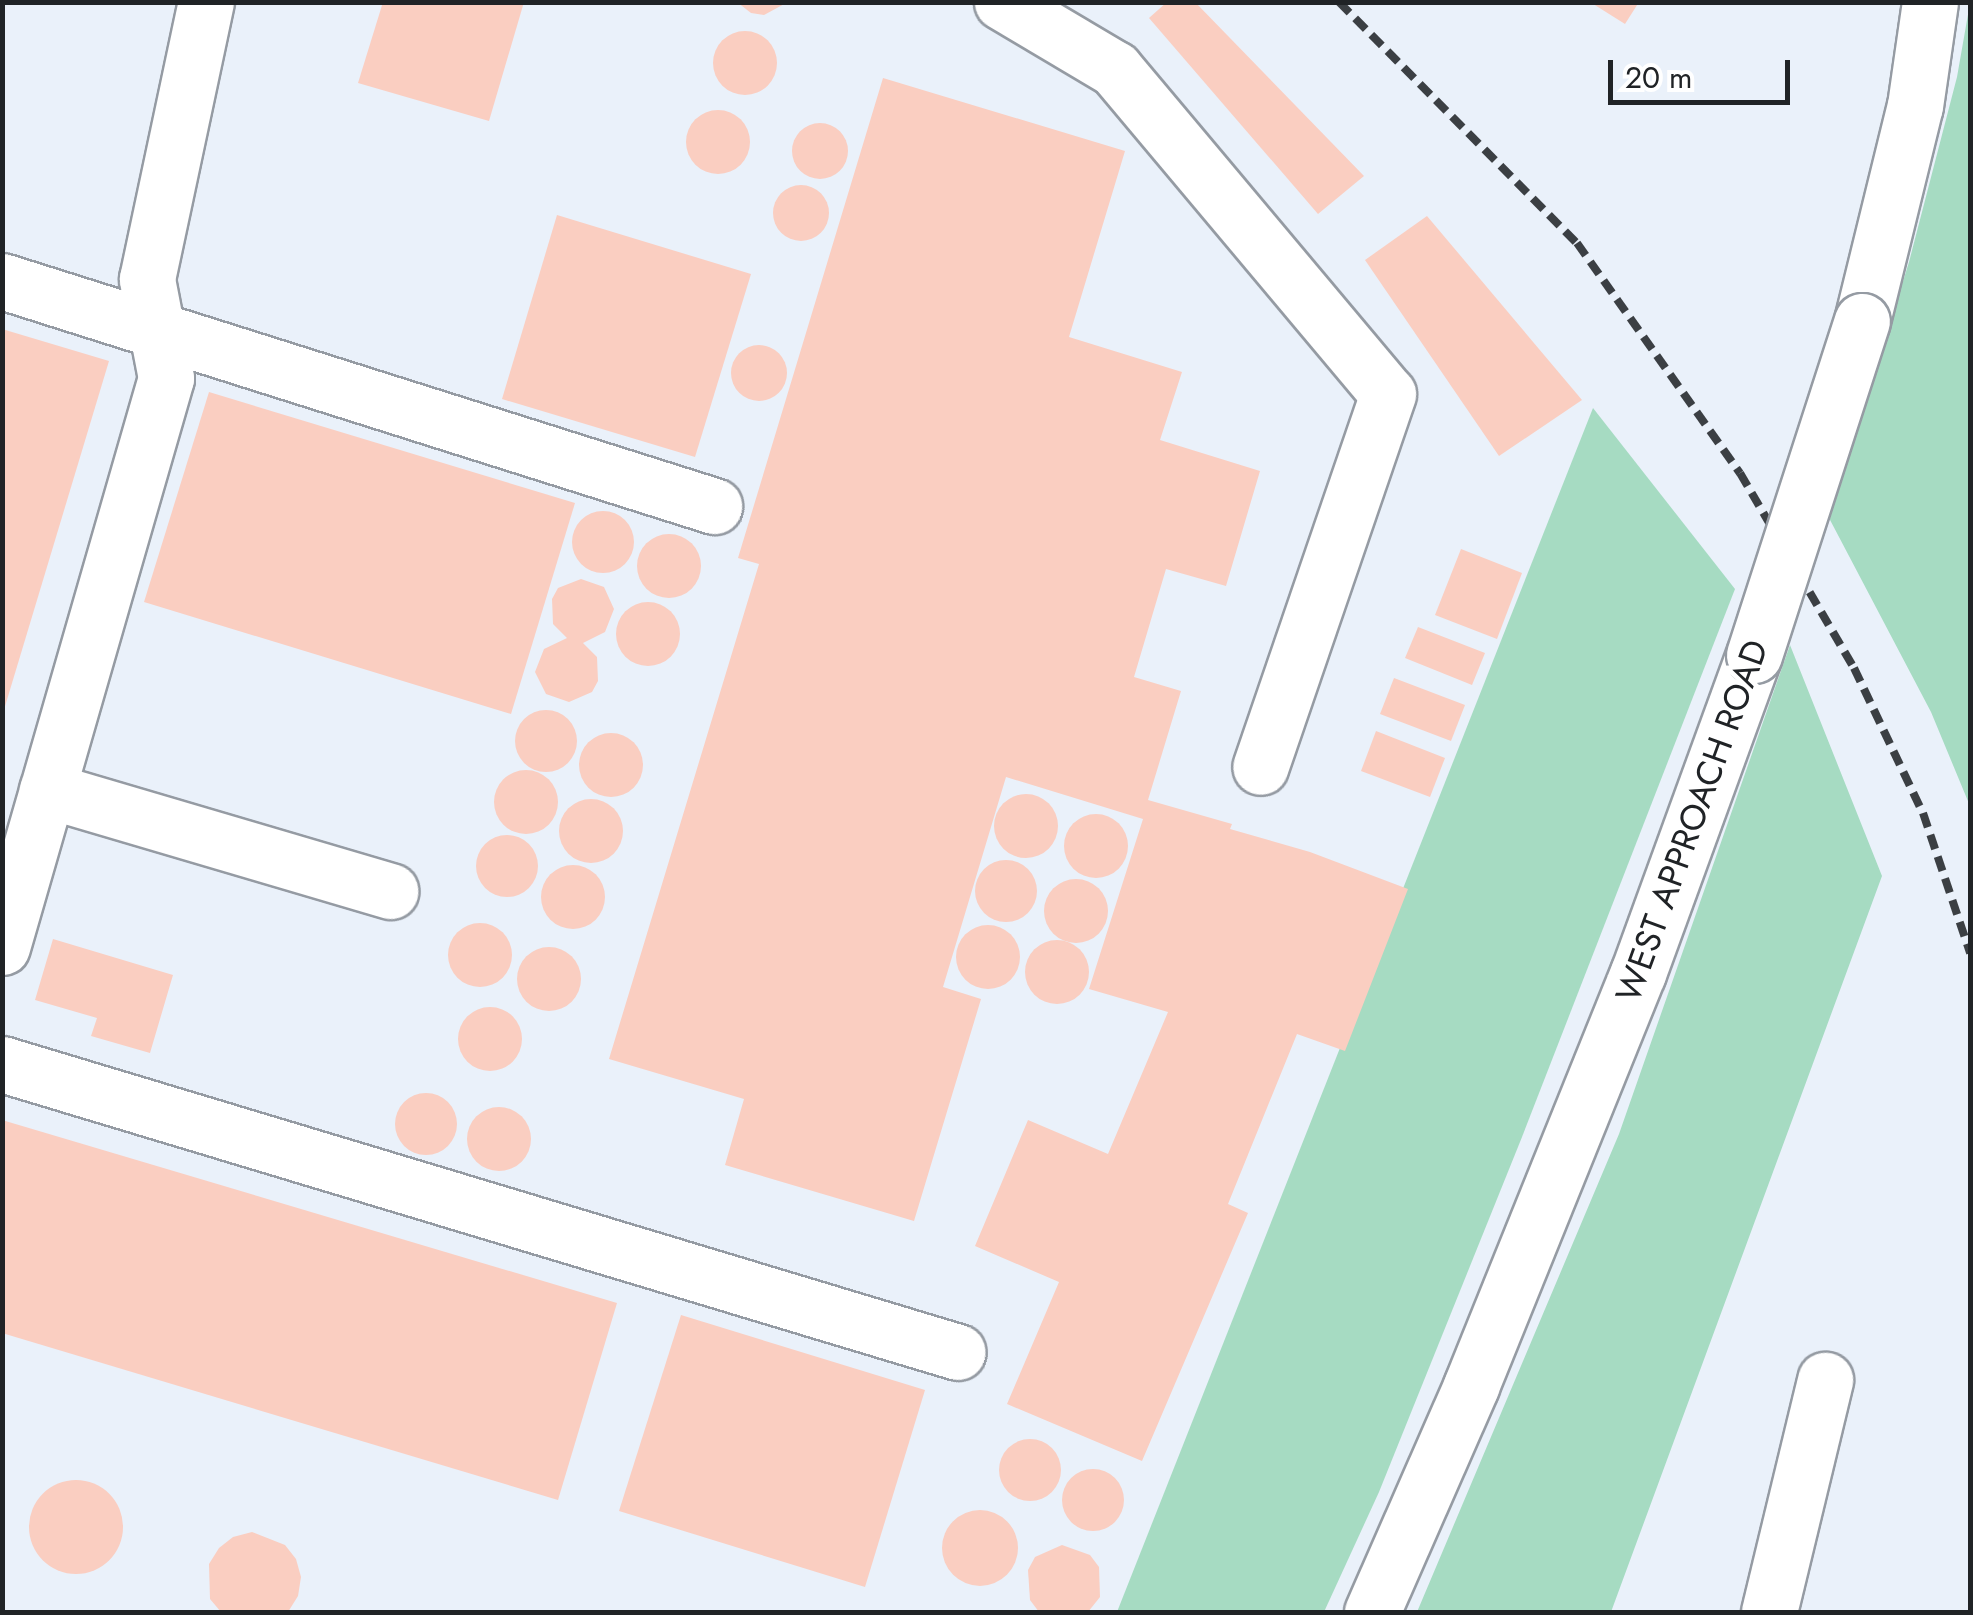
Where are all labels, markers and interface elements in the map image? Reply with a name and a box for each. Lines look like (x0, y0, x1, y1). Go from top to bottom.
scale bar (1613, 40, 1796, 102)
text: 20 m (1625, 56, 1692, 99)
street label: WEST APPROACH ROAD (1607, 634, 1777, 1008)

